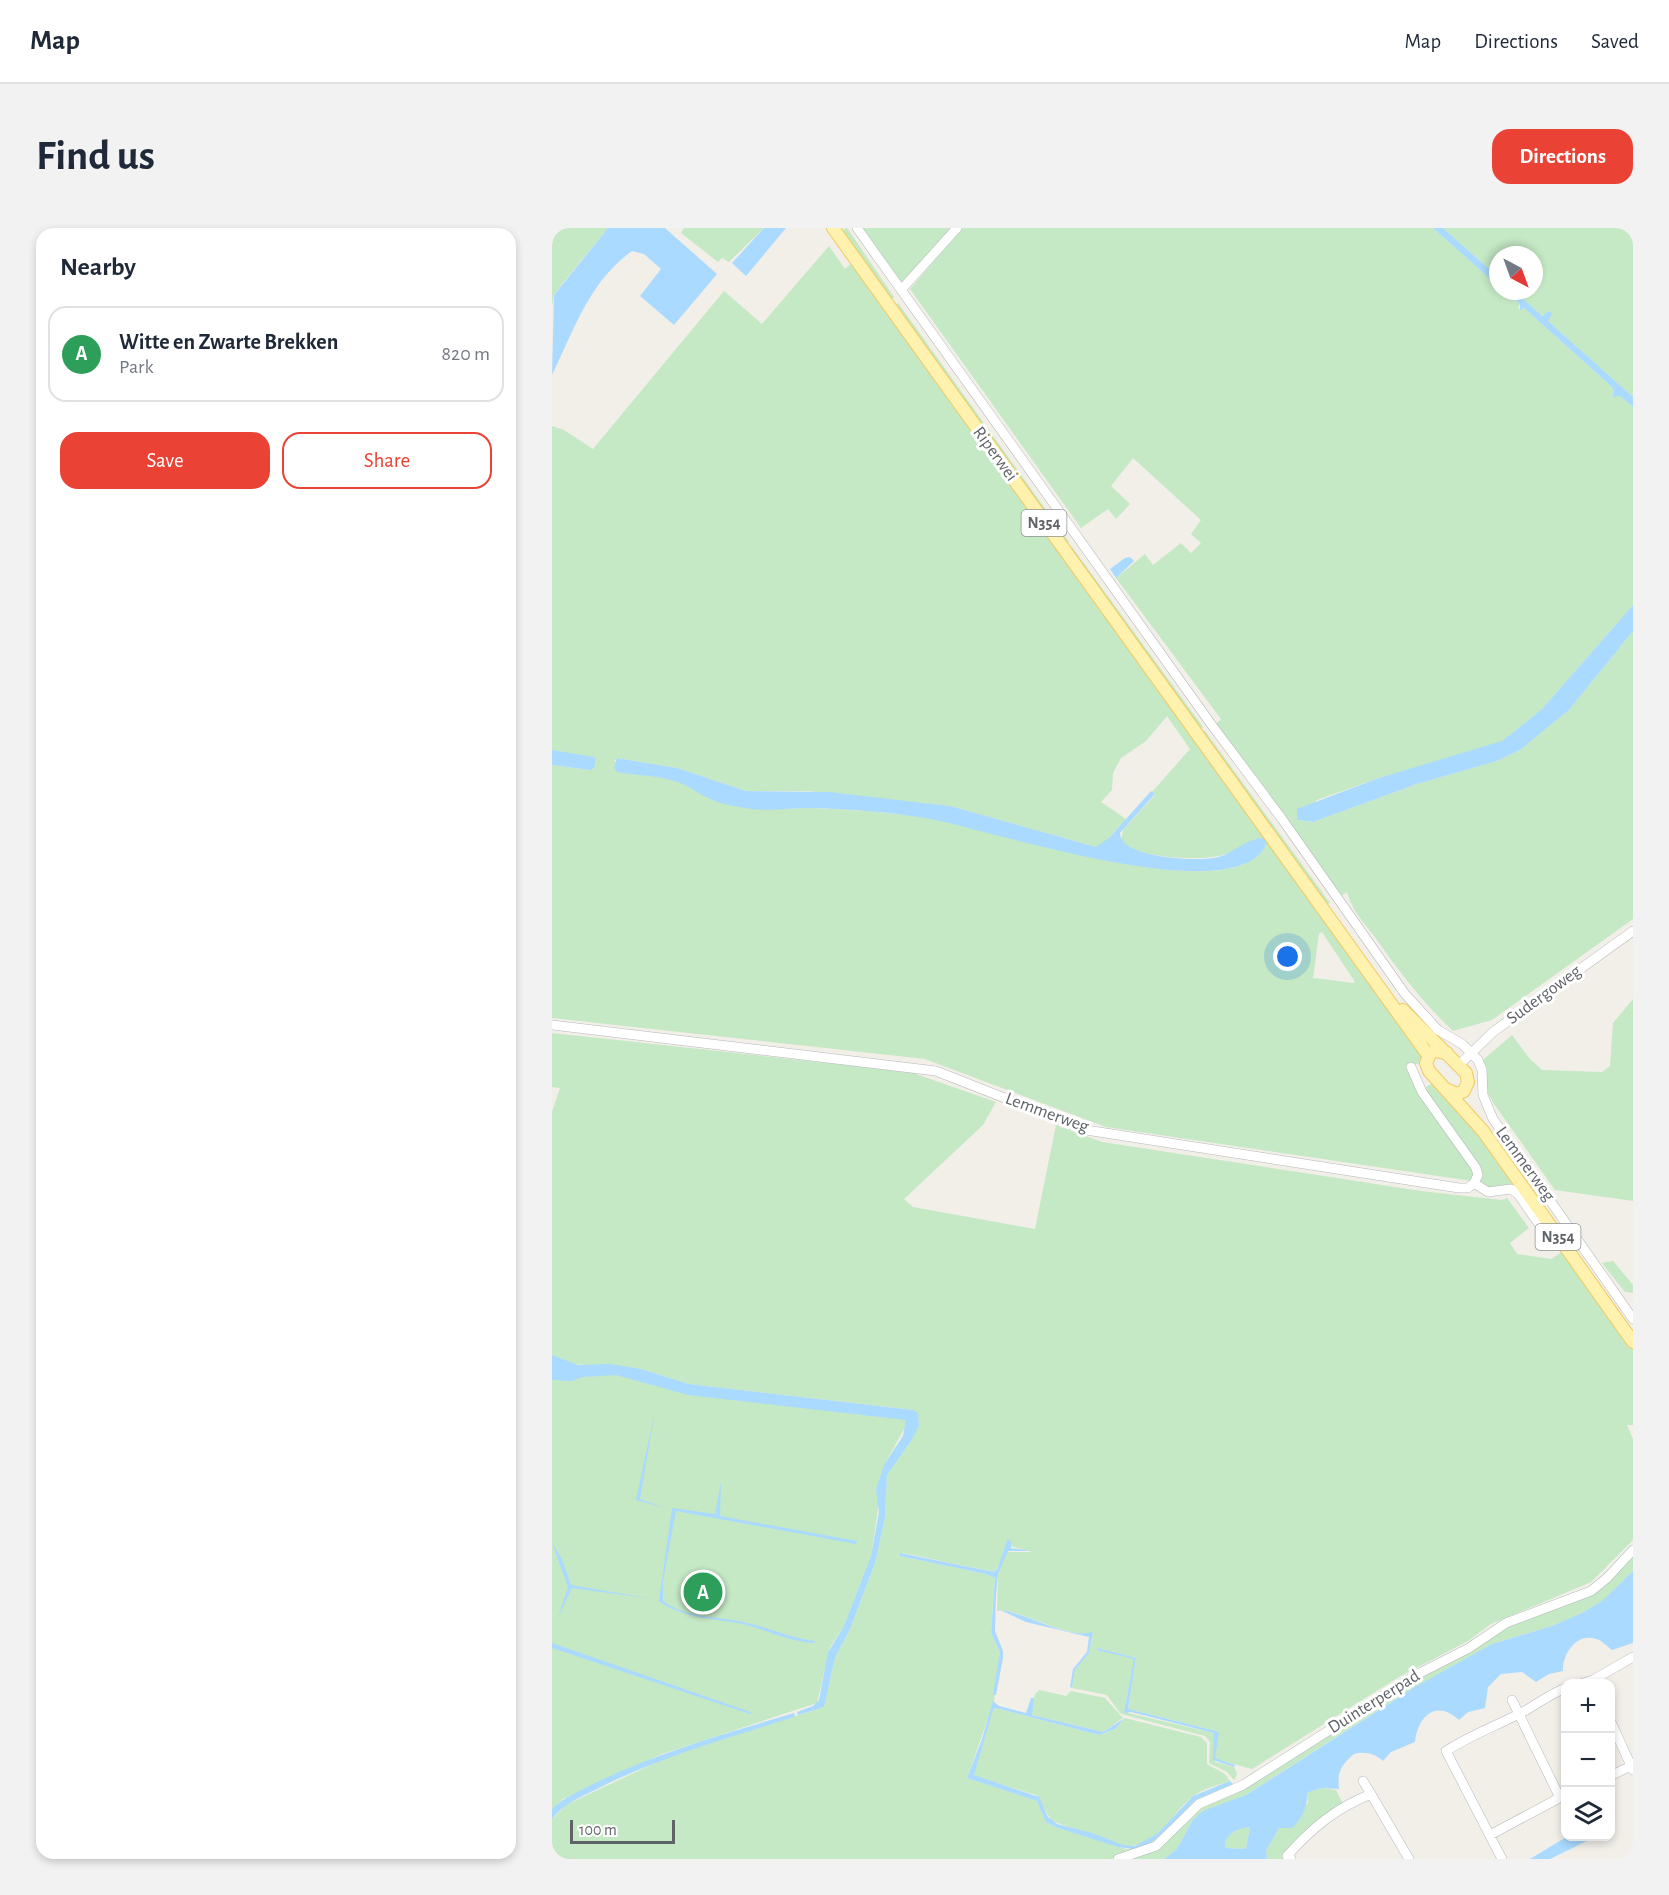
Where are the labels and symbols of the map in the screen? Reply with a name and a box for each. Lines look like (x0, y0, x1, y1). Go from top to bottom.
north arrow (1489, 246, 1543, 300)
street label: Riperwei (969, 423, 1021, 485)
road number: N354 (1022, 510, 1066, 536)
your location (1273, 942, 1302, 971)
street label: Sudergoweg (1503, 962, 1585, 1028)
street label: Lemmerweg (1003, 1090, 1091, 1136)
street label: Lemmerweg (1492, 1123, 1558, 1205)
road number: N354 (1536, 1224, 1580, 1250)
pin: A (684, 1570, 722, 1614)
street label: Duinterperpad (1325, 1667, 1423, 1737)
scale bar (570, 1817, 675, 1844)

